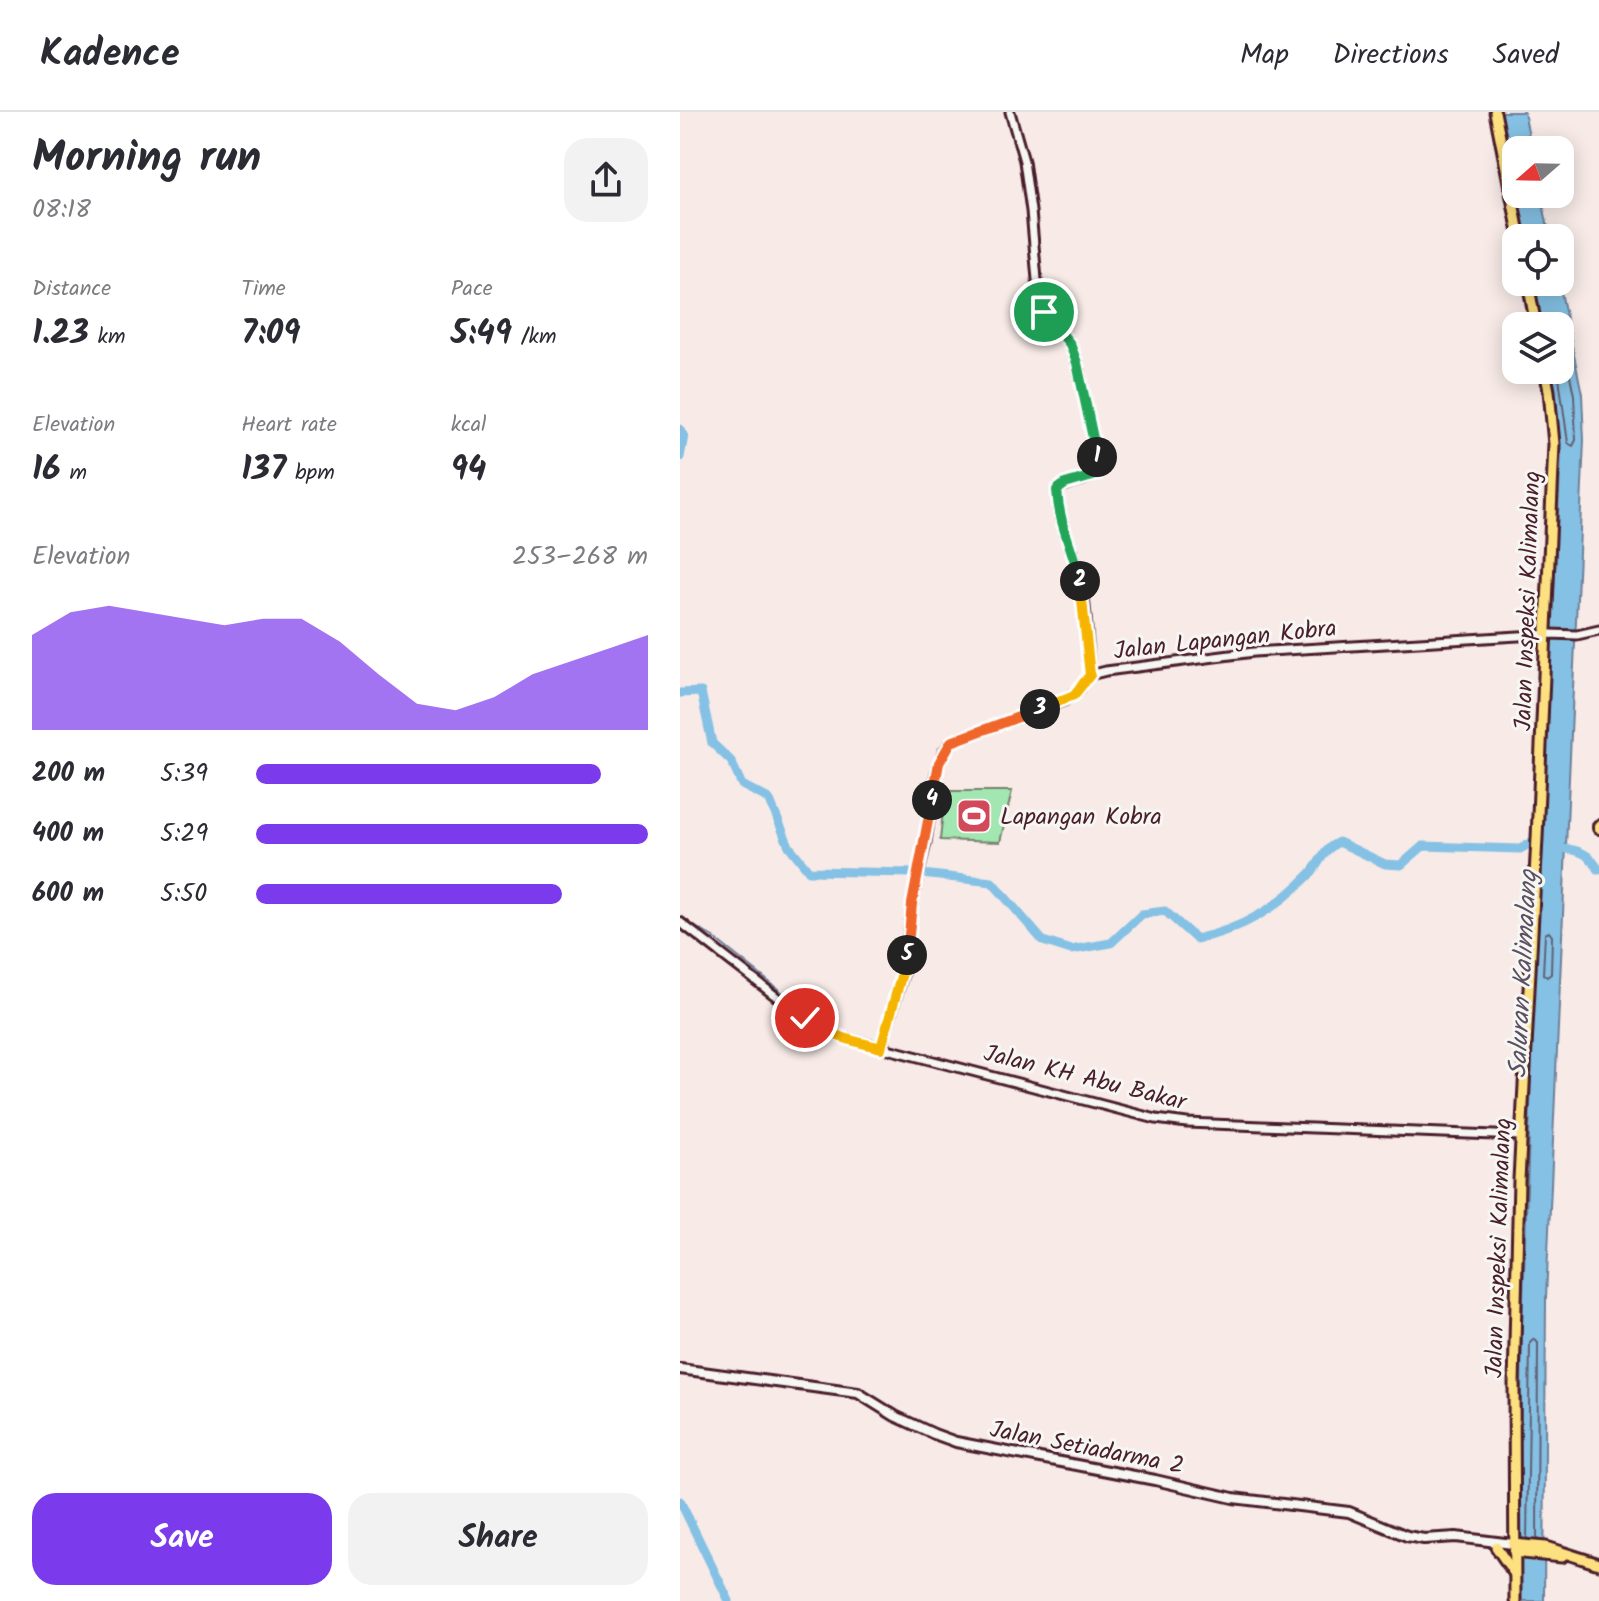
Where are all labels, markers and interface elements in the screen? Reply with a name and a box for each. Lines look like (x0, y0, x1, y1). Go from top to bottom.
text: Kadence (40, 25, 179, 85)
text: Map (1240, 33, 1289, 78)
text: Directions (1333, 33, 1449, 78)
text: Saved (1493, 33, 1559, 78)
text: Morning run (32, 124, 261, 194)
north arrow (1502, 136, 1574, 208)
map controls (1502, 136, 1574, 384)
button: share (564, 138, 648, 222)
text: 08:18 (32, 189, 91, 231)
button: locate (1502, 224, 1574, 296)
text: Distance (32, 272, 111, 307)
text: Time (241, 272, 286, 307)
text: Pace (451, 272, 493, 307)
pin (1010, 278, 1078, 346)
icon: arrive (1022, 290, 1066, 334)
text: 1.23 (32, 307, 89, 361)
text: 7:09 (241, 307, 300, 361)
text: 5:49 (451, 307, 512, 361)
button: layers (1502, 312, 1574, 384)
text: km (89, 320, 125, 355)
text: /km (512, 320, 556, 355)
text: Elevation (32, 408, 115, 443)
text: Heart rate (241, 408, 337, 443)
text: kcal (451, 408, 486, 443)
pin: 1 (1077, 437, 1117, 477)
text: 1 (1094, 439, 1100, 474)
text: 16 (32, 443, 61, 497)
text: 137 (241, 443, 286, 497)
text: 94 (451, 443, 486, 497)
text: m (61, 456, 87, 491)
text: bpm (286, 456, 335, 491)
street label: Jalan Inspeksi Kalimalang (1504, 470, 1553, 732)
text: Elevation (32, 536, 130, 578)
text: 253–268 m (512, 536, 648, 578)
pin: 2 (1060, 561, 1100, 601)
text: 2 (1074, 563, 1086, 598)
street label: Jalan Lapangan Kobra (1112, 609, 1339, 672)
pin: 3 (1020, 689, 1060, 729)
text: 3 (1034, 691, 1046, 726)
text: 200 m (32, 753, 105, 795)
text: 5:39 (160, 753, 208, 795)
pin: 4 (912, 780, 952, 820)
text: 4 (926, 782, 938, 817)
sports icon: Lapangan Kobra (955, 797, 993, 835)
place label: Lapangan Kobra (1000, 798, 1162, 837)
text: 400 m (32, 813, 104, 855)
text: 5:29 (160, 813, 208, 855)
water label: Saluran Kalimalang (1498, 868, 1550, 1079)
text: 600 m (32, 873, 104, 915)
text: 5:50 (160, 873, 207, 915)
pin: 5 (887, 935, 927, 975)
text: 5 (901, 937, 913, 972)
pin (771, 984, 839, 1052)
icon: check (783, 996, 827, 1040)
street label: Jalan KH Abu Bakar (979, 1034, 1192, 1123)
street label: Jalan Inspeksi Kalimalang (1475, 1117, 1524, 1379)
street label: Jalan Setiadarma 2 (986, 1411, 1187, 1486)
button: Save (32, 1493, 332, 1585)
button: Share (348, 1493, 648, 1585)

